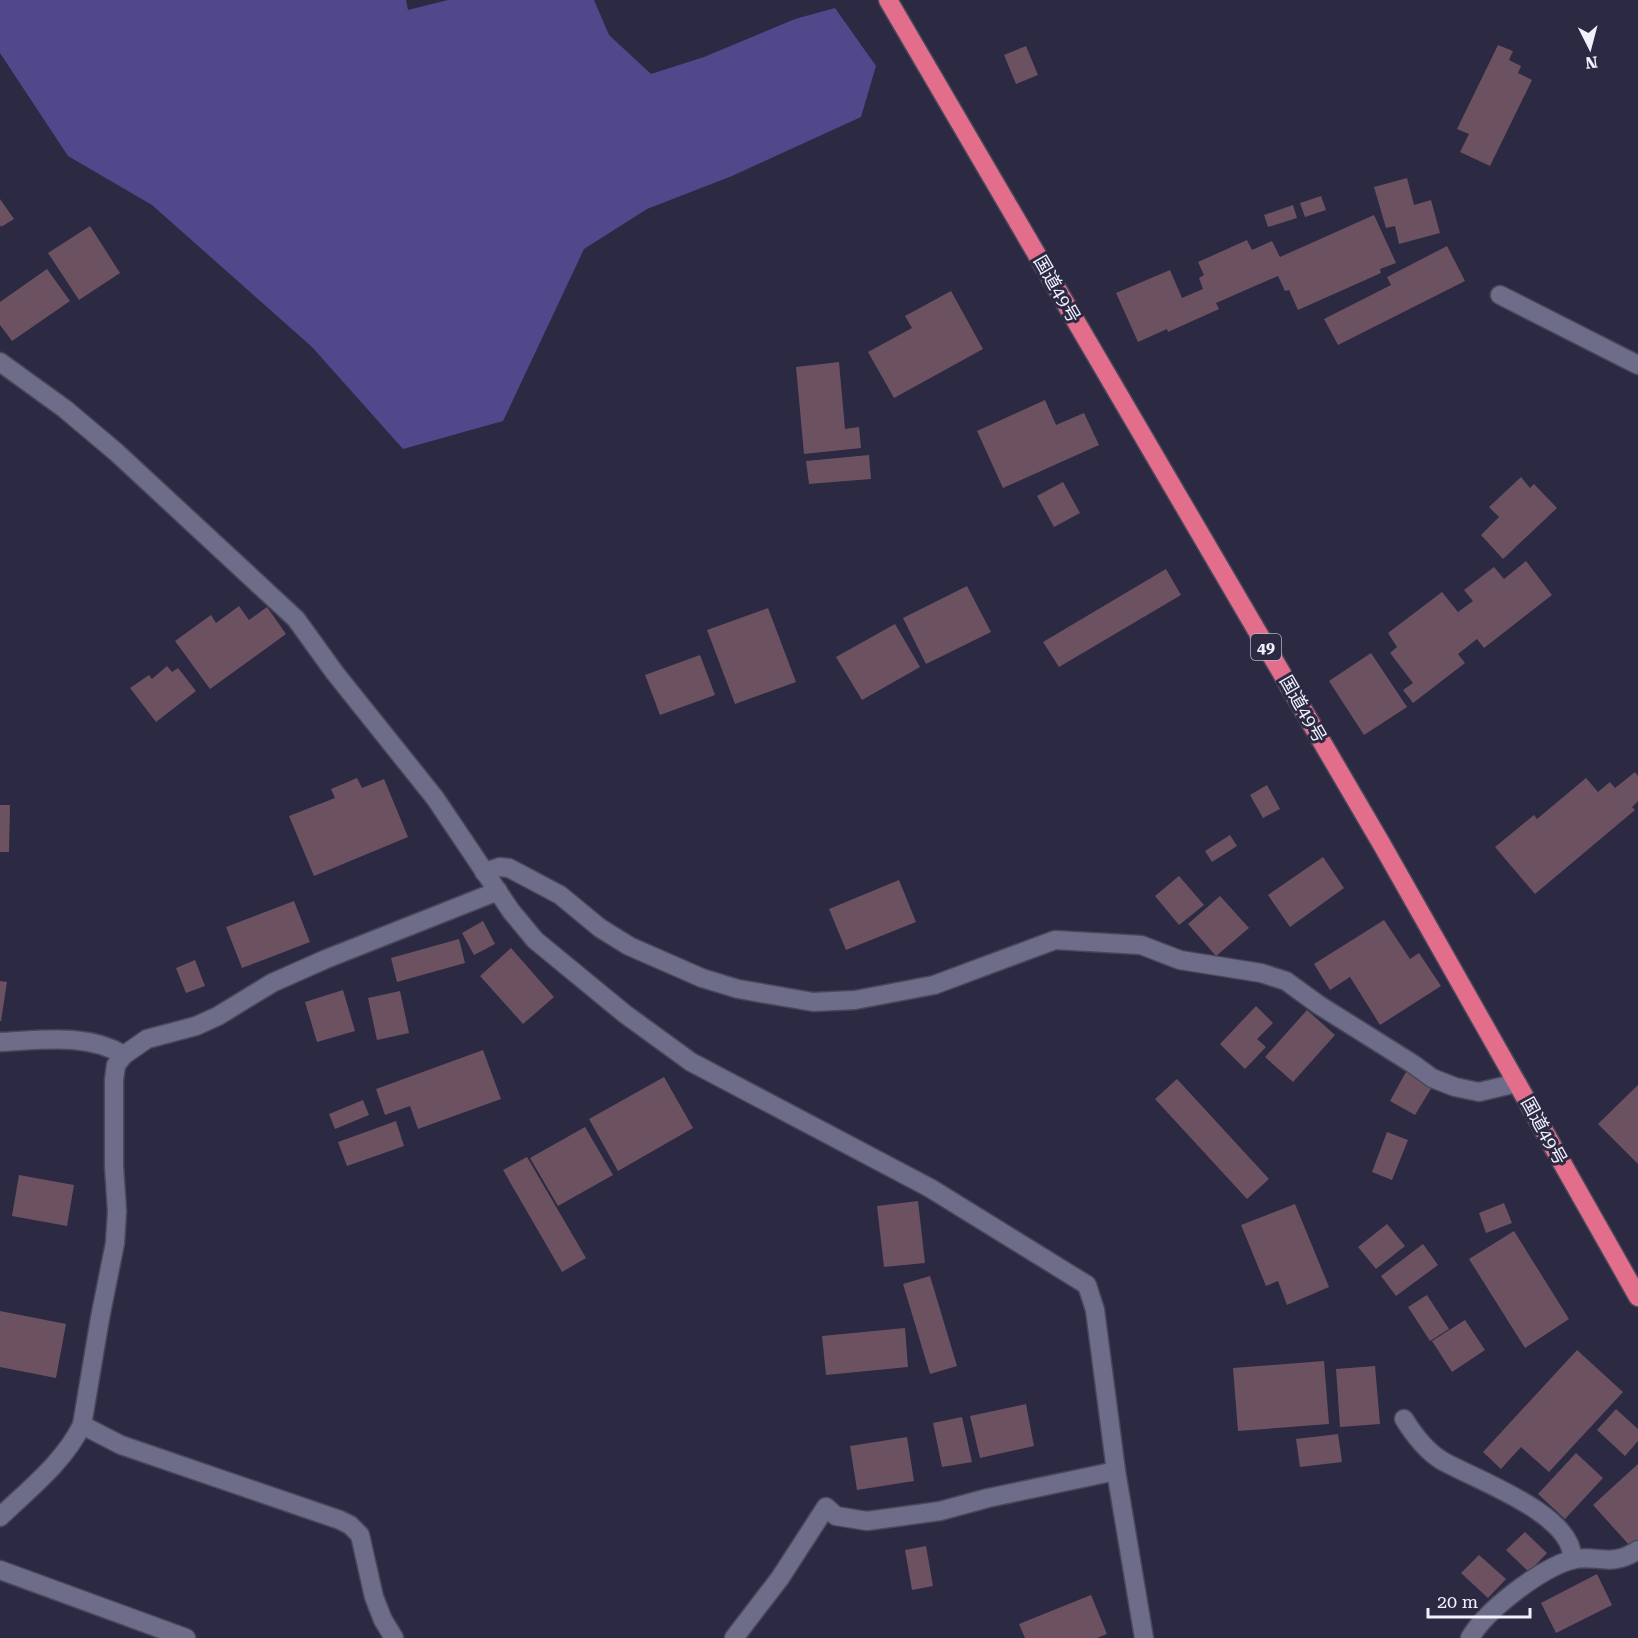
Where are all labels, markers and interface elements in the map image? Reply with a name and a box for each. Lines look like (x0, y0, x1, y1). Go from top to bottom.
north arrow (1560, 18, 1620, 78)
text: N (1584, 52, 1599, 73)
street label: 国道49号 (1030, 251, 1085, 326)
road number: 49 (1251, 634, 1281, 660)
street label: 国道49号 (1276, 671, 1331, 746)
street label: 国道49号 (1517, 1093, 1572, 1168)
scale bar (1428, 1581, 1530, 1619)
text: 20 m (1437, 1591, 1478, 1612)

